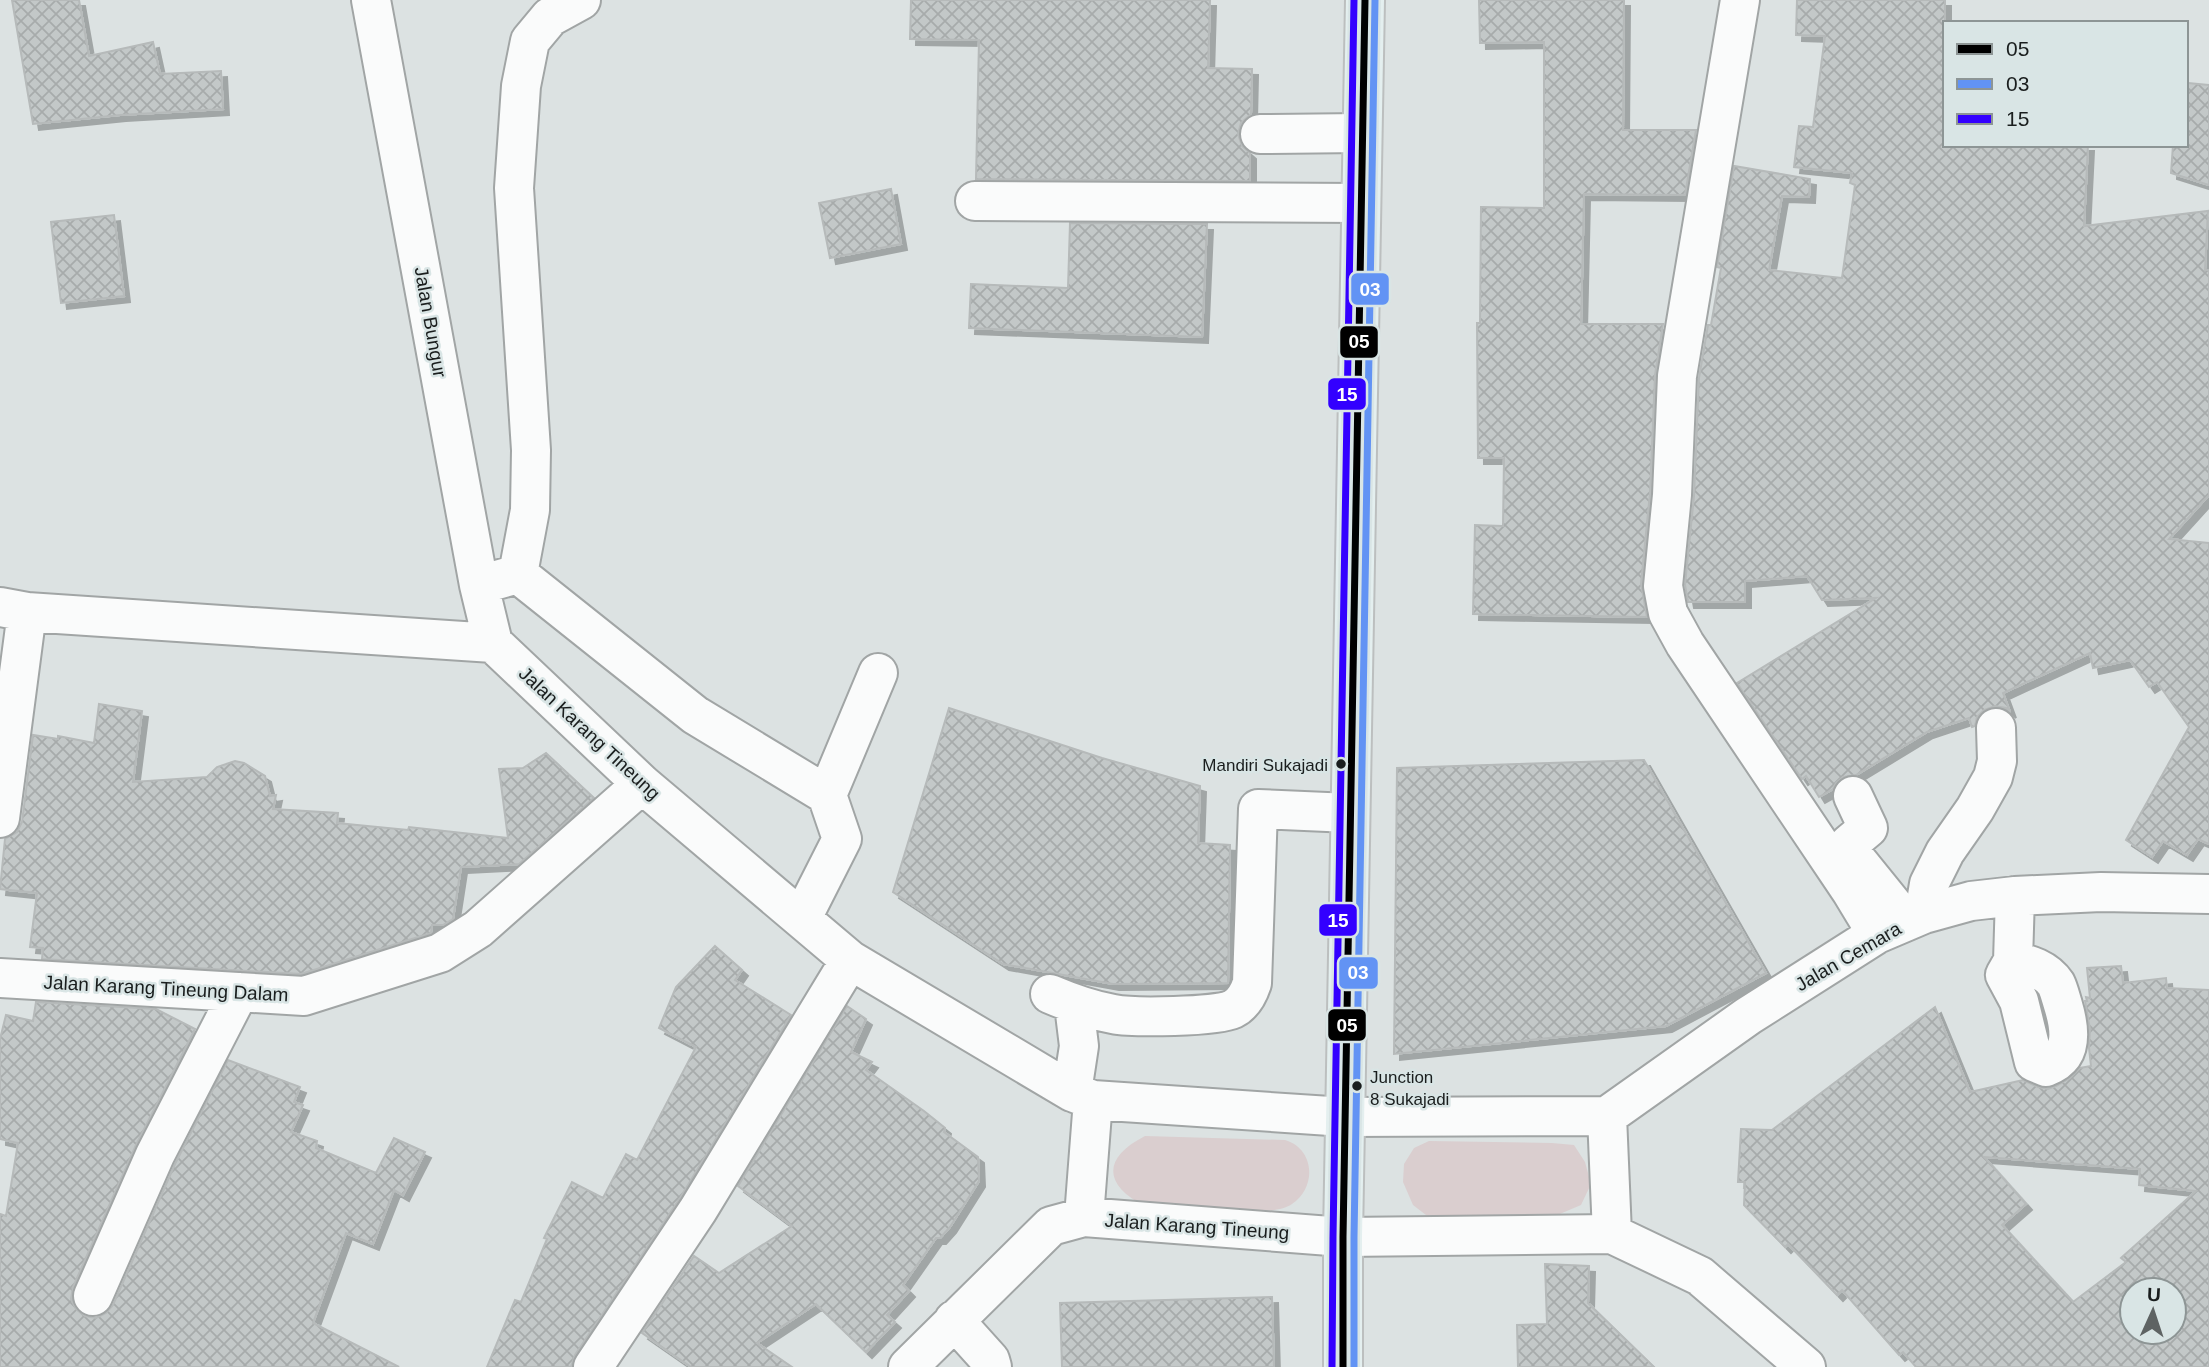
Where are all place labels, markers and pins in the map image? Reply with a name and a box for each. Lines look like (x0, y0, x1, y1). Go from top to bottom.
place label: Mandiri Sukajadi (1202, 756, 1328, 775)
marker: Mandiri Sukajadi (1334, 757, 1348, 771)
place label: Junction 8 Sukajadi (1370, 1068, 1449, 1109)
marker: Junction 8 Sukajadi (1350, 1079, 1364, 1093)

